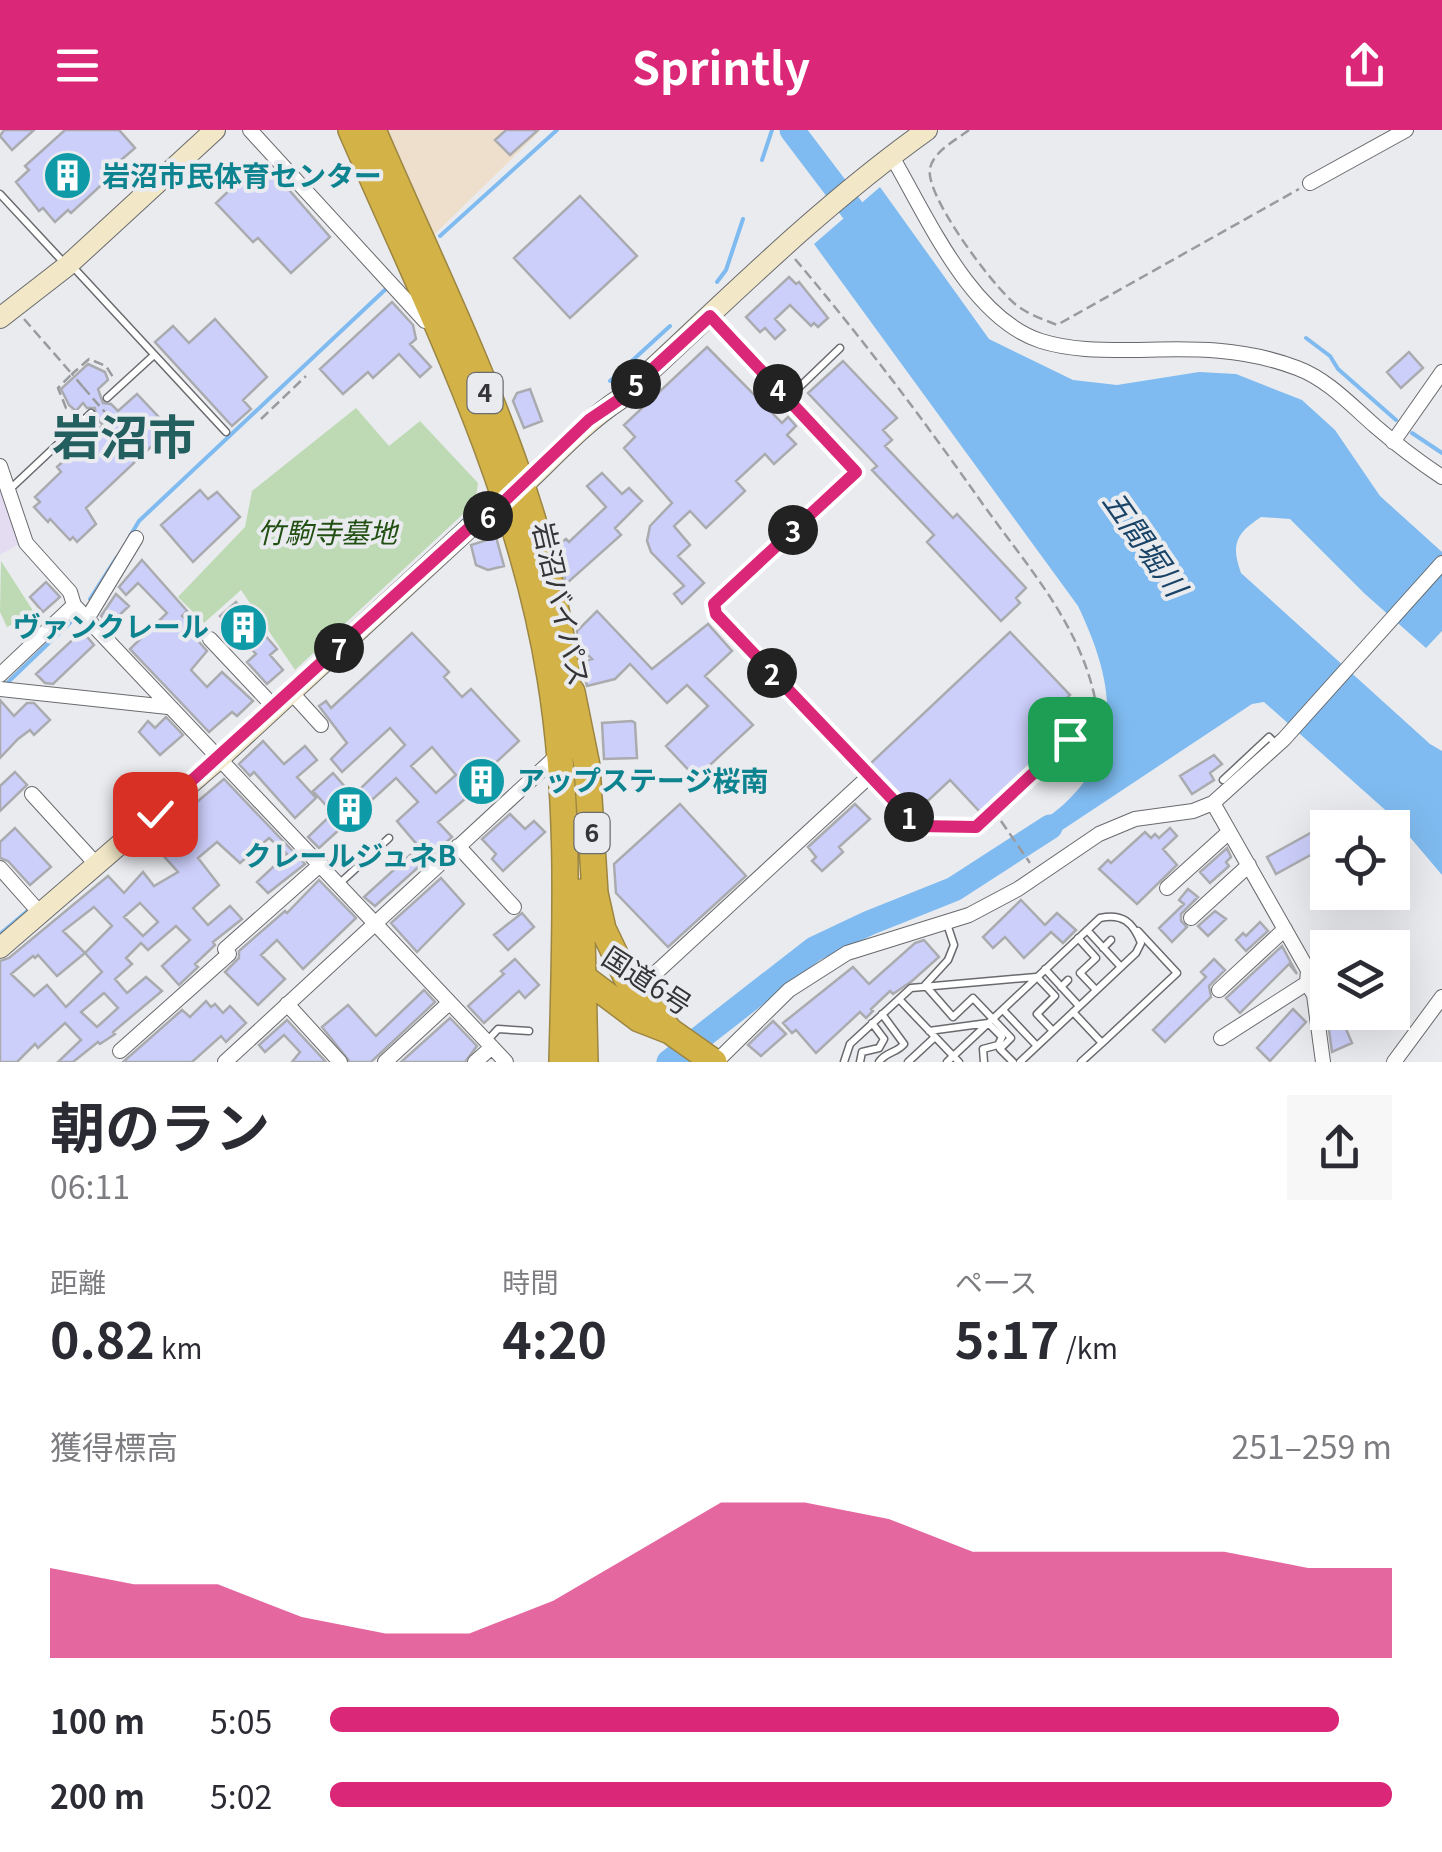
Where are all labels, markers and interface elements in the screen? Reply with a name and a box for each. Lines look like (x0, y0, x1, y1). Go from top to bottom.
text: Sprintly (632, 33, 810, 98)
icon: menu (50, 38, 105, 93)
icon: share (1337, 38, 1392, 93)
building icon: 岩沼市民体育センター (41, 150, 93, 202)
place label: 岩沼市民体育センター (102, 154, 382, 194)
pin: 5 (611, 359, 661, 409)
text: 5 (628, 364, 644, 404)
pin: 4 (753, 364, 803, 414)
text: 4 (770, 369, 786, 409)
road number: 4 (468, 373, 502, 413)
district label: 岩沼市 (52, 399, 196, 469)
water label: 五間堀川 (1094, 481, 1201, 607)
pin: 6 (463, 491, 513, 541)
text: 6 (480, 496, 496, 536)
pin: 3 (768, 505, 818, 555)
text: 3 (785, 510, 801, 550)
park label: 竹駒寺墓地 (257, 511, 400, 551)
street label: 岩沼バイパス (525, 517, 601, 690)
building icon: ヴァンクレール (218, 601, 270, 653)
place label: ヴァンクレール (13, 605, 209, 645)
pin: 7 (314, 623, 364, 673)
text: 7 (331, 628, 347, 668)
pin: 2 (747, 648, 797, 698)
text: 2 (764, 653, 780, 693)
pin (1028, 697, 1113, 782)
icon: arrive (1043, 712, 1098, 767)
building icon: アップステージ桜南 (456, 755, 508, 807)
place label: アップステージ桜南 (517, 759, 768, 799)
pin (113, 772, 198, 857)
building icon: クレールジュネB (324, 783, 376, 835)
icon: check (128, 787, 183, 842)
pin: 1 (884, 792, 934, 842)
text: 1 (901, 797, 917, 837)
map controls (1310, 810, 1410, 1030)
button: locate (1310, 810, 1410, 910)
road number: 6 (574, 813, 610, 853)
place label: クレールジュネB (243, 834, 457, 874)
button: layers (1310, 930, 1410, 1030)
street label: 国道6号 (595, 935, 701, 1023)
text: 朝のラン (50, 1084, 270, 1164)
button: share (1287, 1095, 1392, 1200)
text: 06:11 (50, 1162, 130, 1208)
text: 距離 (50, 1261, 106, 1301)
text: 時間 (502, 1261, 558, 1301)
text: ペース (955, 1261, 1037, 1301)
text: 0.82 (50, 1301, 155, 1373)
text: 4:20 (502, 1301, 607, 1373)
text: 5:17 (955, 1301, 1059, 1373)
text: km (155, 1327, 202, 1367)
text: /km (1059, 1327, 1118, 1367)
text: 獲得標高 (50, 1422, 178, 1468)
text: 251–259 m (1231, 1422, 1392, 1468)
text: 100 m (50, 1697, 145, 1743)
text: 5:05 (210, 1697, 272, 1743)
text: 200 m (50, 1772, 145, 1818)
text: 5:02 (210, 1772, 272, 1818)

